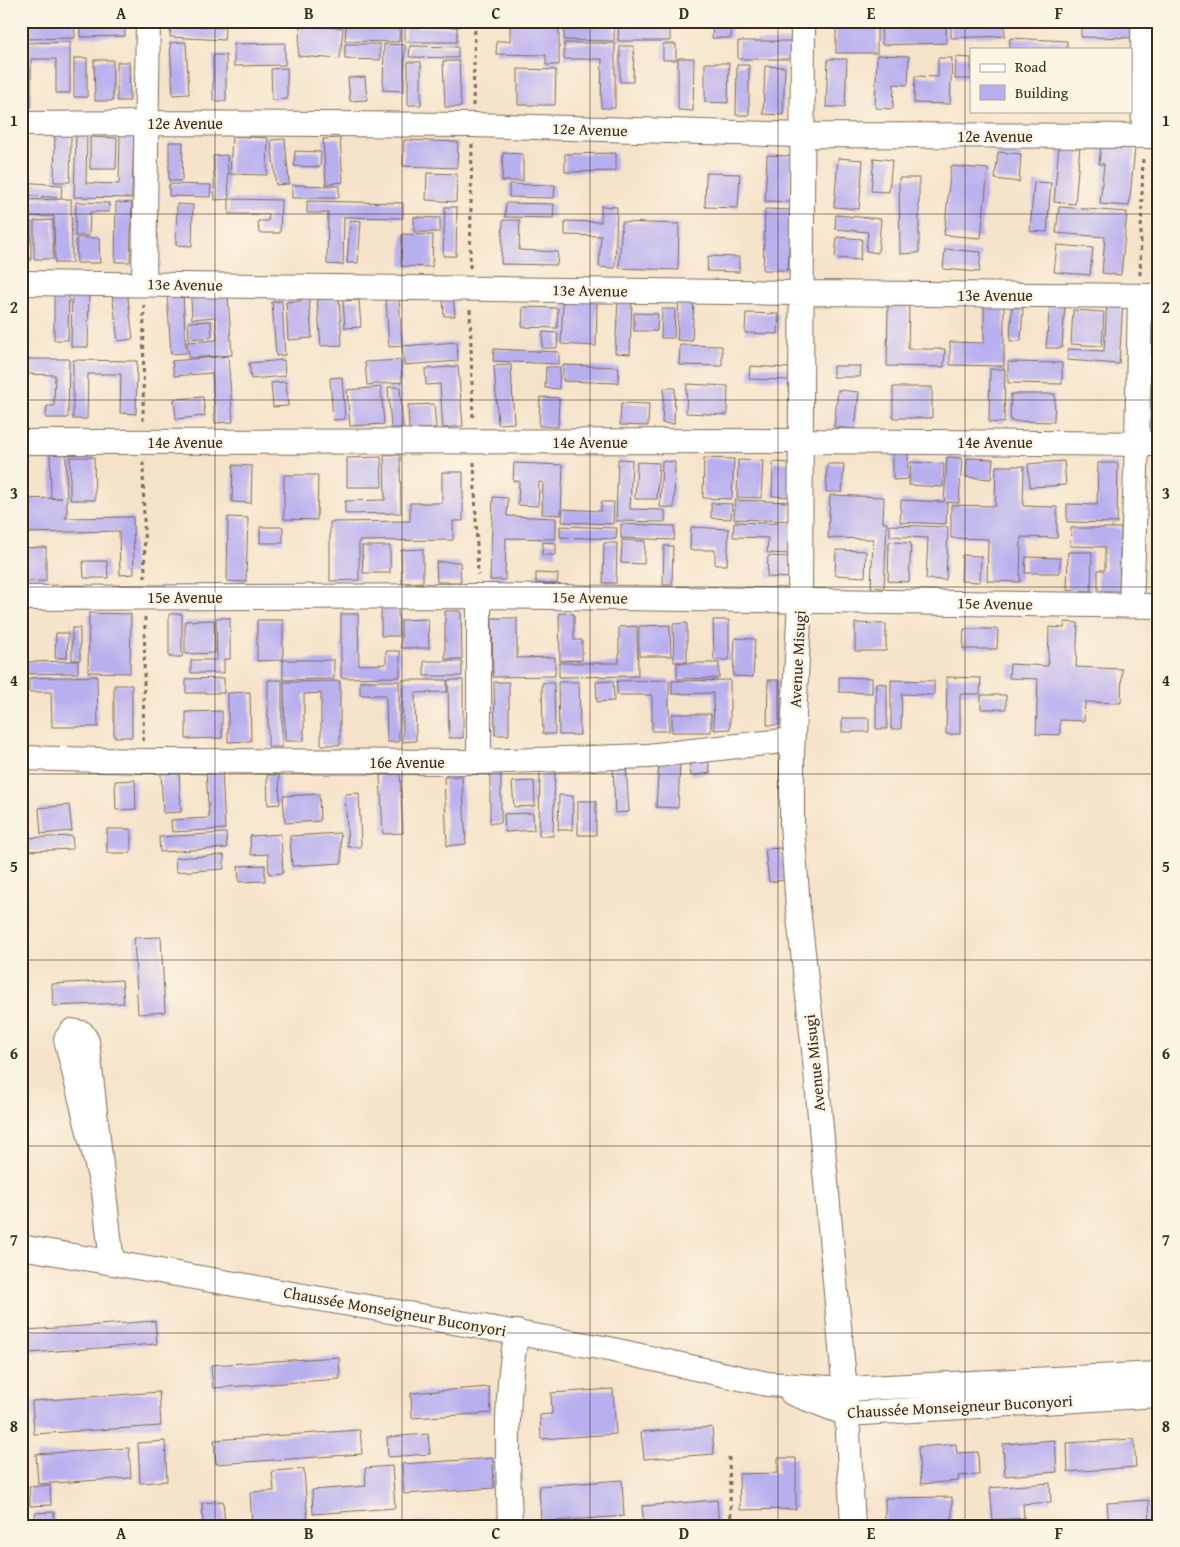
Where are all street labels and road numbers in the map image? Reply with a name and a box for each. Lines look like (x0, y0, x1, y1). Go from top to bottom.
street label: 12e Avenue (147, 111, 223, 135)
street label: 12e Avenue (552, 116, 628, 142)
street label: 12e Avenue (957, 124, 1033, 148)
street label: 13e Avenue (147, 271, 223, 297)
street label: 13e Avenue (552, 277, 628, 303)
street label: 13e Avenue (957, 283, 1033, 307)
street label: 14e Avenue (147, 430, 223, 454)
street label: 14e Avenue (552, 430, 628, 454)
street label: 14e Avenue (957, 430, 1033, 454)
street label: 15e Avenue (552, 584, 628, 610)
street label: 15e Avenue (147, 585, 223, 609)
street label: 15e Avenue (957, 590, 1033, 616)
street label: Avenue Misugi (782, 609, 812, 708)
street label: 16e Avenue (369, 750, 445, 774)
street label: Avenue Misugi (797, 1013, 831, 1113)
street label: Chaussée Monseigneur Buconyori (282, 1280, 509, 1343)
street label: Chaussée Monseigneur Buconyori (847, 1388, 1074, 1424)

